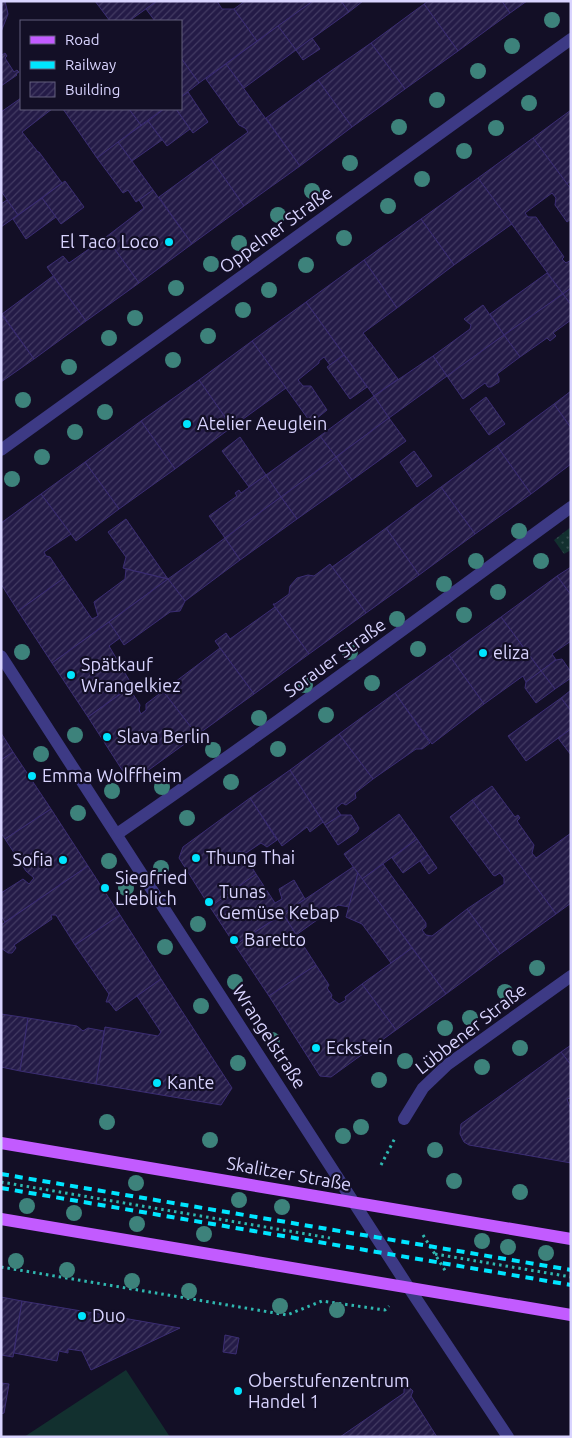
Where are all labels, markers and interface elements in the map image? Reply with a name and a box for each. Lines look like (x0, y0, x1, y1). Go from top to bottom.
legend (20, 20, 182, 110)
text: Road (65, 31, 100, 48)
text: Railway (65, 56, 116, 73)
text: Building (65, 81, 120, 98)
street label: Oppelner Straße (215, 182, 336, 277)
place label: El Taco Loco (60, 231, 159, 251)
marker: El Taco Loco (163, 236, 175, 248)
place label: Atelier Aeuglein (197, 413, 327, 433)
marker: Atelier Aeuglein (181, 418, 193, 430)
street label: Sorauer Straße (280, 614, 389, 701)
place label: eliza (493, 642, 530, 662)
marker: eliza (477, 647, 489, 659)
place label: Spätkauf Wrangelkiez (81, 654, 180, 695)
marker: Spätkauf Wrangelkiez (65, 669, 77, 681)
place label: Slava Berlin (117, 726, 210, 746)
marker: Slava Berlin (101, 731, 113, 743)
place label: Emma Wolffheim (42, 765, 182, 785)
marker: Emma Wolffheim (26, 770, 38, 782)
place label: Thung Thai (206, 847, 295, 867)
place label: Sofia (13, 849, 53, 869)
marker: Thung Thai (190, 852, 202, 864)
marker: Sofia (57, 854, 69, 866)
place label: Siegfried Lieblich (115, 867, 188, 908)
place label: Tunas Gemüse Kebap (219, 881, 340, 922)
marker: Siegfried Lieblich (99, 882, 111, 894)
marker: Tunas Gemüse Kebap (203, 896, 215, 908)
place label: Baretto (244, 929, 306, 949)
marker: Baretto (228, 934, 240, 946)
street label: Lübbener Straße (411, 979, 530, 1078)
street label: Wrangelstraße (229, 981, 311, 1092)
place label: Eckstein (326, 1037, 393, 1057)
marker: Eckstein (310, 1042, 322, 1054)
place label: Kante (167, 1072, 214, 1092)
marker: Kante (151, 1077, 163, 1089)
street label: Skalitzer Straße (225, 1152, 353, 1194)
place label: Duo (92, 1305, 126, 1325)
marker: Duo (76, 1310, 88, 1322)
place label: Oberstufenzentrum Handel 1 (248, 1370, 410, 1411)
marker: Oberstufenzentrum Handel 1 (232, 1385, 244, 1397)

